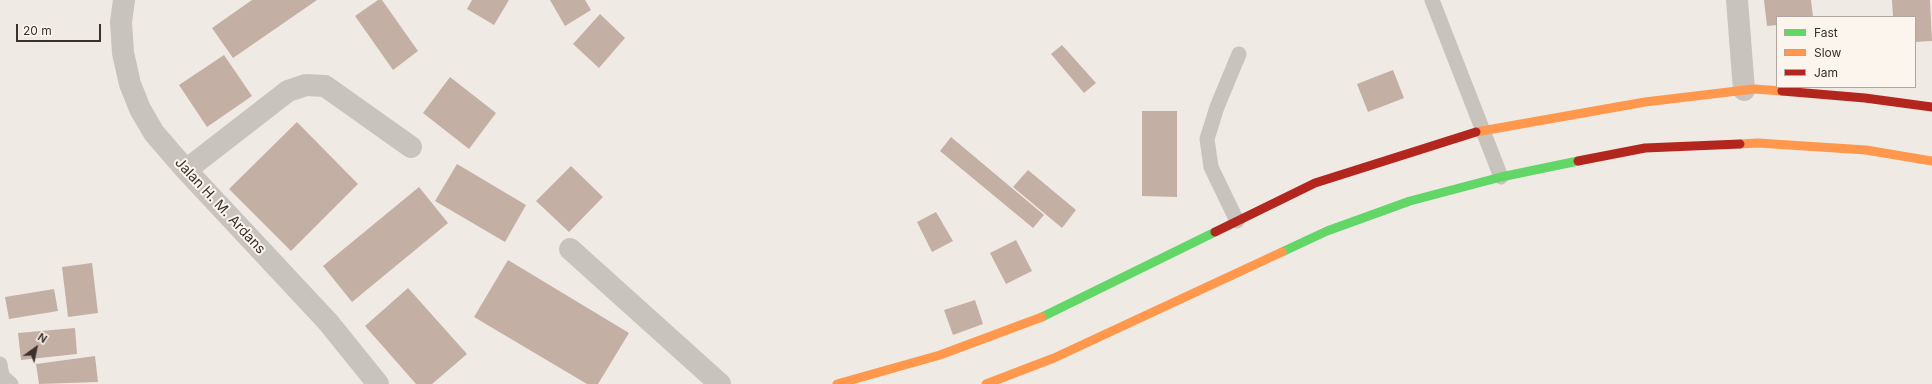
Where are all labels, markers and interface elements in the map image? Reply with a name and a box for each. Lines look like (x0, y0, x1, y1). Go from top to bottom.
scale bar (18, 16, 103, 42)
legend (1776, 16, 1916, 88)
text: 20 m (23, 23, 52, 38)
text: Fast (1814, 25, 1838, 40)
text: Slow (1814, 45, 1841, 60)
text: Jam (1814, 65, 1838, 80)
street label: Jalan H. M. Ardans (171, 155, 269, 257)
north arrow (16, 328, 56, 368)
text: N (35, 330, 50, 346)

